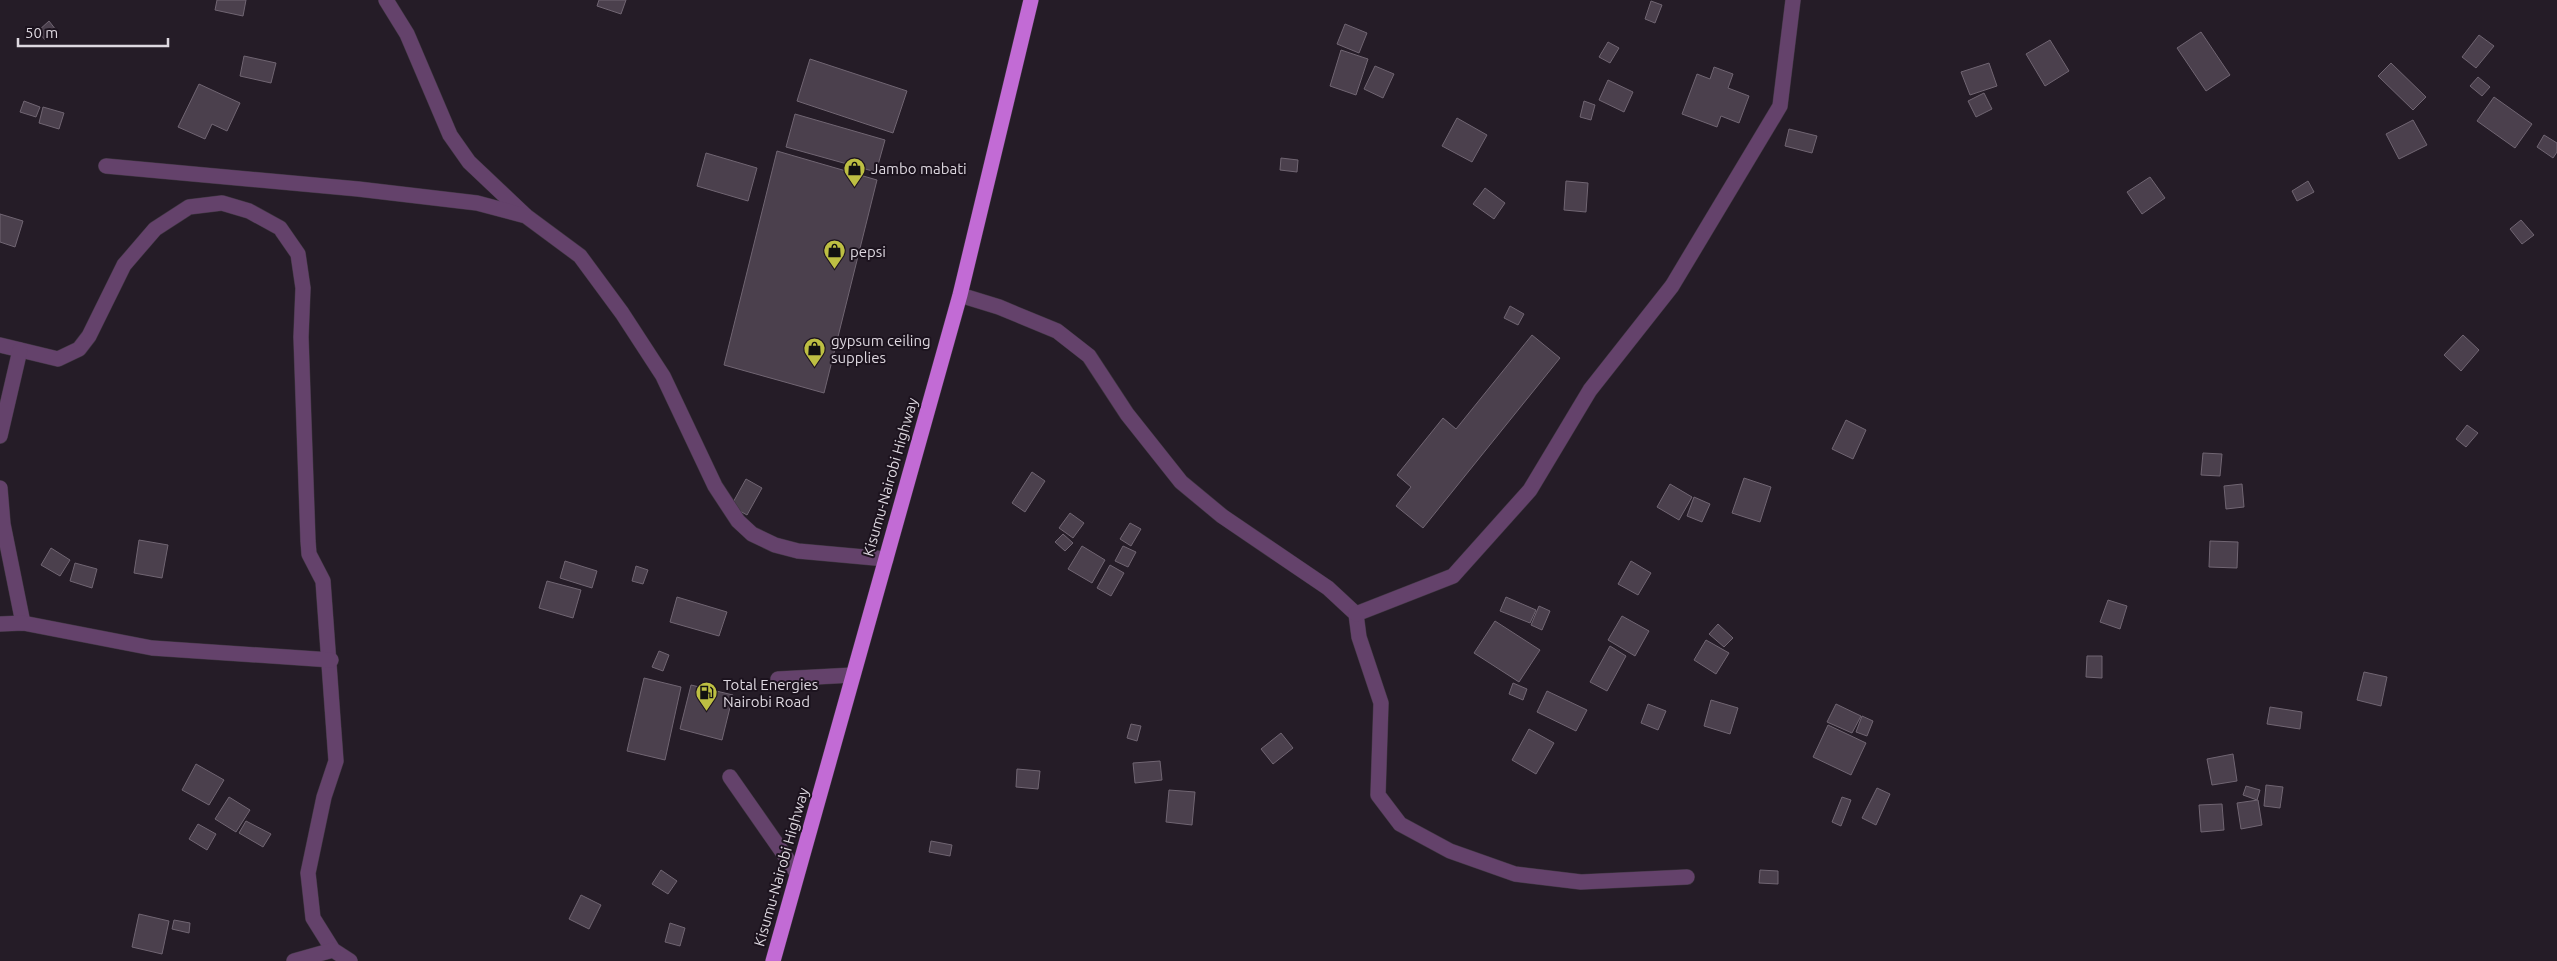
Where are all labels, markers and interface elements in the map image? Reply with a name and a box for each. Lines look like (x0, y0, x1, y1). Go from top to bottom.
scale bar (18, 15, 168, 47)
text: 50 m (25, 24, 58, 41)
shop icon: Jambo mabati (843, 156, 867, 187)
place label: Jambo mabati (871, 160, 967, 177)
shop icon: pepsi (822, 239, 846, 270)
place label: pepsi (850, 243, 886, 260)
place label: gypsum ceiling supplies (831, 332, 931, 366)
shop icon: gypsum ceiling supplies (803, 337, 827, 368)
street label: Kisumu-Nairobi Highway (859, 396, 921, 558)
place label: Total Energies Nairobi Road (723, 676, 818, 710)
fuel station icon: Total Energies Nairobi Road (695, 681, 719, 712)
street label: Kisumu-Nairobi Highway (750, 786, 812, 948)

